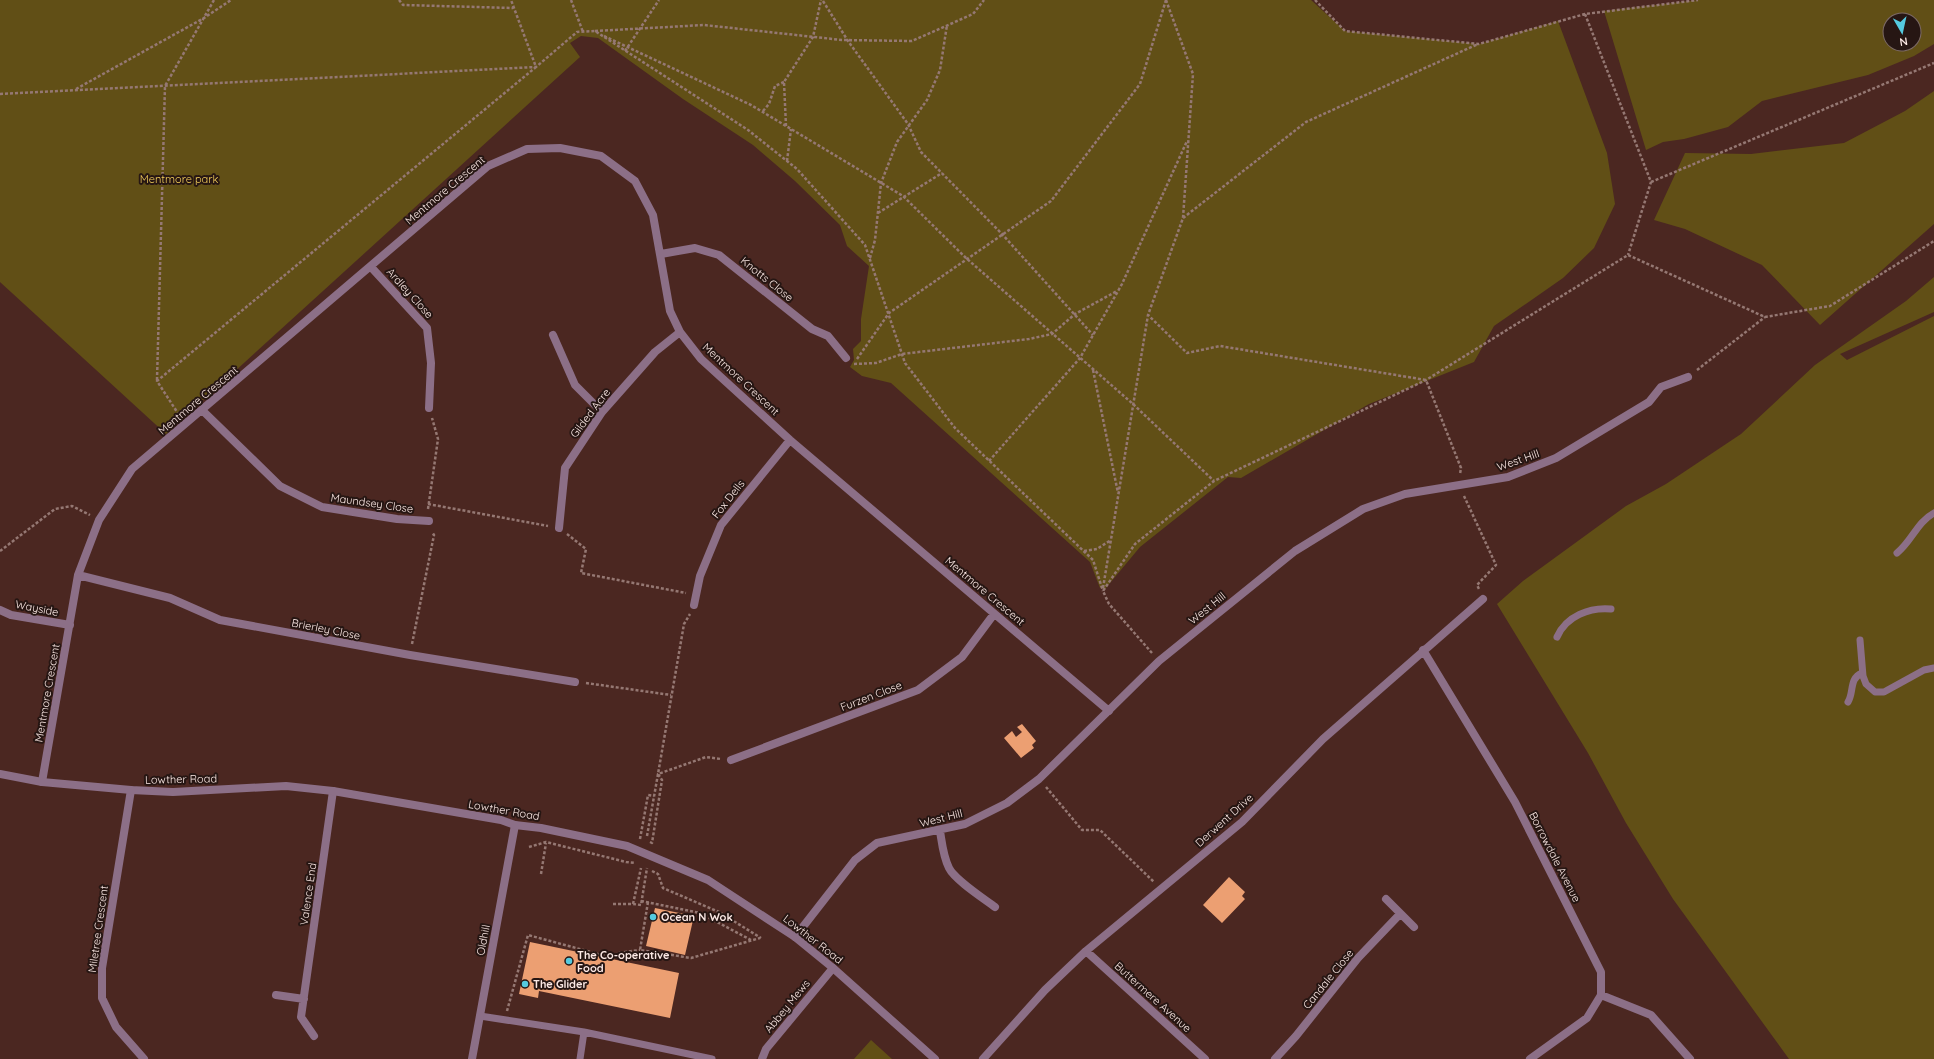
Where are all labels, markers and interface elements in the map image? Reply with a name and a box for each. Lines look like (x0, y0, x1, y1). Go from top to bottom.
north arrow (1882, 12, 1922, 52)
text: N (1898, 34, 1909, 49)
street label: Mentmore Crescent (402, 152, 488, 227)
park label: Mentmore park (140, 172, 218, 186)
street label: Knotts Close (738, 253, 796, 305)
street label: Ardley Close (384, 265, 436, 321)
street label: Mentmore Crescent (700, 340, 782, 418)
street label: Mentmore Crescent (155, 362, 241, 437)
street label: Gilded Acre (567, 386, 613, 440)
street label: West Hill (1495, 446, 1541, 474)
street label: Fox Dells (709, 477, 747, 521)
street label: Maundsey Close (330, 490, 414, 516)
street label: Mentmore Crescent (942, 554, 1028, 629)
street label: West Hill (1186, 589, 1228, 627)
street label: Wayside (14, 597, 60, 619)
street label: Brierley Close (290, 615, 362, 643)
street label: Mentmore Crescent (31, 642, 63, 743)
street label: Furzen Close (838, 678, 904, 714)
street label: Lowther Road (145, 771, 217, 787)
street label: Derwent Drive (1192, 790, 1256, 850)
street label: Lowther Road (467, 797, 541, 823)
street label: West Hill (918, 806, 964, 830)
street label: Borrowdale Avenue (1526, 809, 1584, 905)
street label: Valence End (297, 862, 319, 926)
street label: Miletree Crescent (85, 884, 111, 973)
place label: Ocean N Wok (661, 910, 733, 924)
street label: Lowther Road (780, 911, 846, 967)
marker: Ocean N Wok (648, 912, 658, 922)
street label: Oldhill (473, 923, 493, 957)
street label: Candale Close (1300, 946, 1356, 1012)
place label: The Co-operative Food (577, 948, 670, 975)
marker: The Co-operative Food (564, 956, 574, 966)
street label: Buttermere Avenue (1112, 959, 1194, 1035)
place label: The Glider (533, 977, 588, 991)
street label: Abbey Mews (761, 977, 813, 1035)
marker: The Glider (520, 979, 530, 989)

